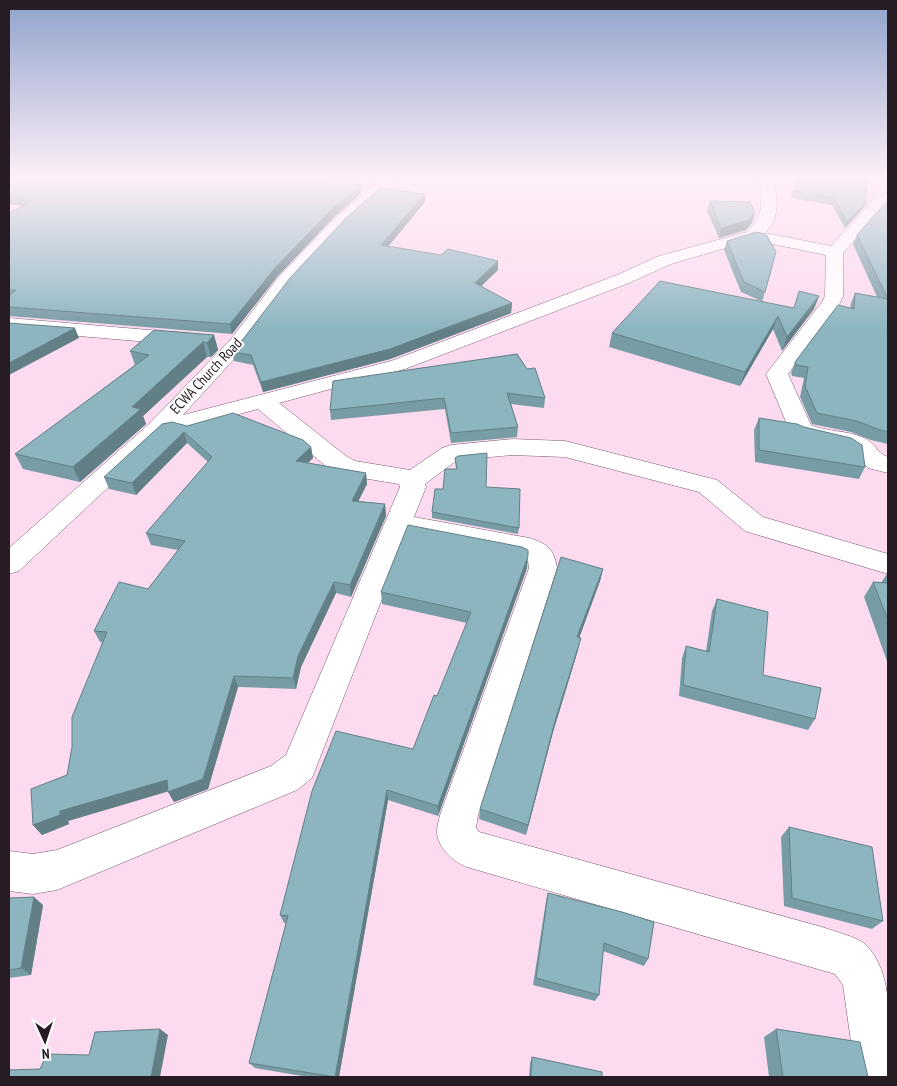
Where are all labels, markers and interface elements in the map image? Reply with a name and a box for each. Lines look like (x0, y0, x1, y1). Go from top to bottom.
street label: ECWA Church Road (165, 334, 246, 418)
north arrow (20, 1016, 70, 1066)
text: N (41, 1045, 50, 1063)

